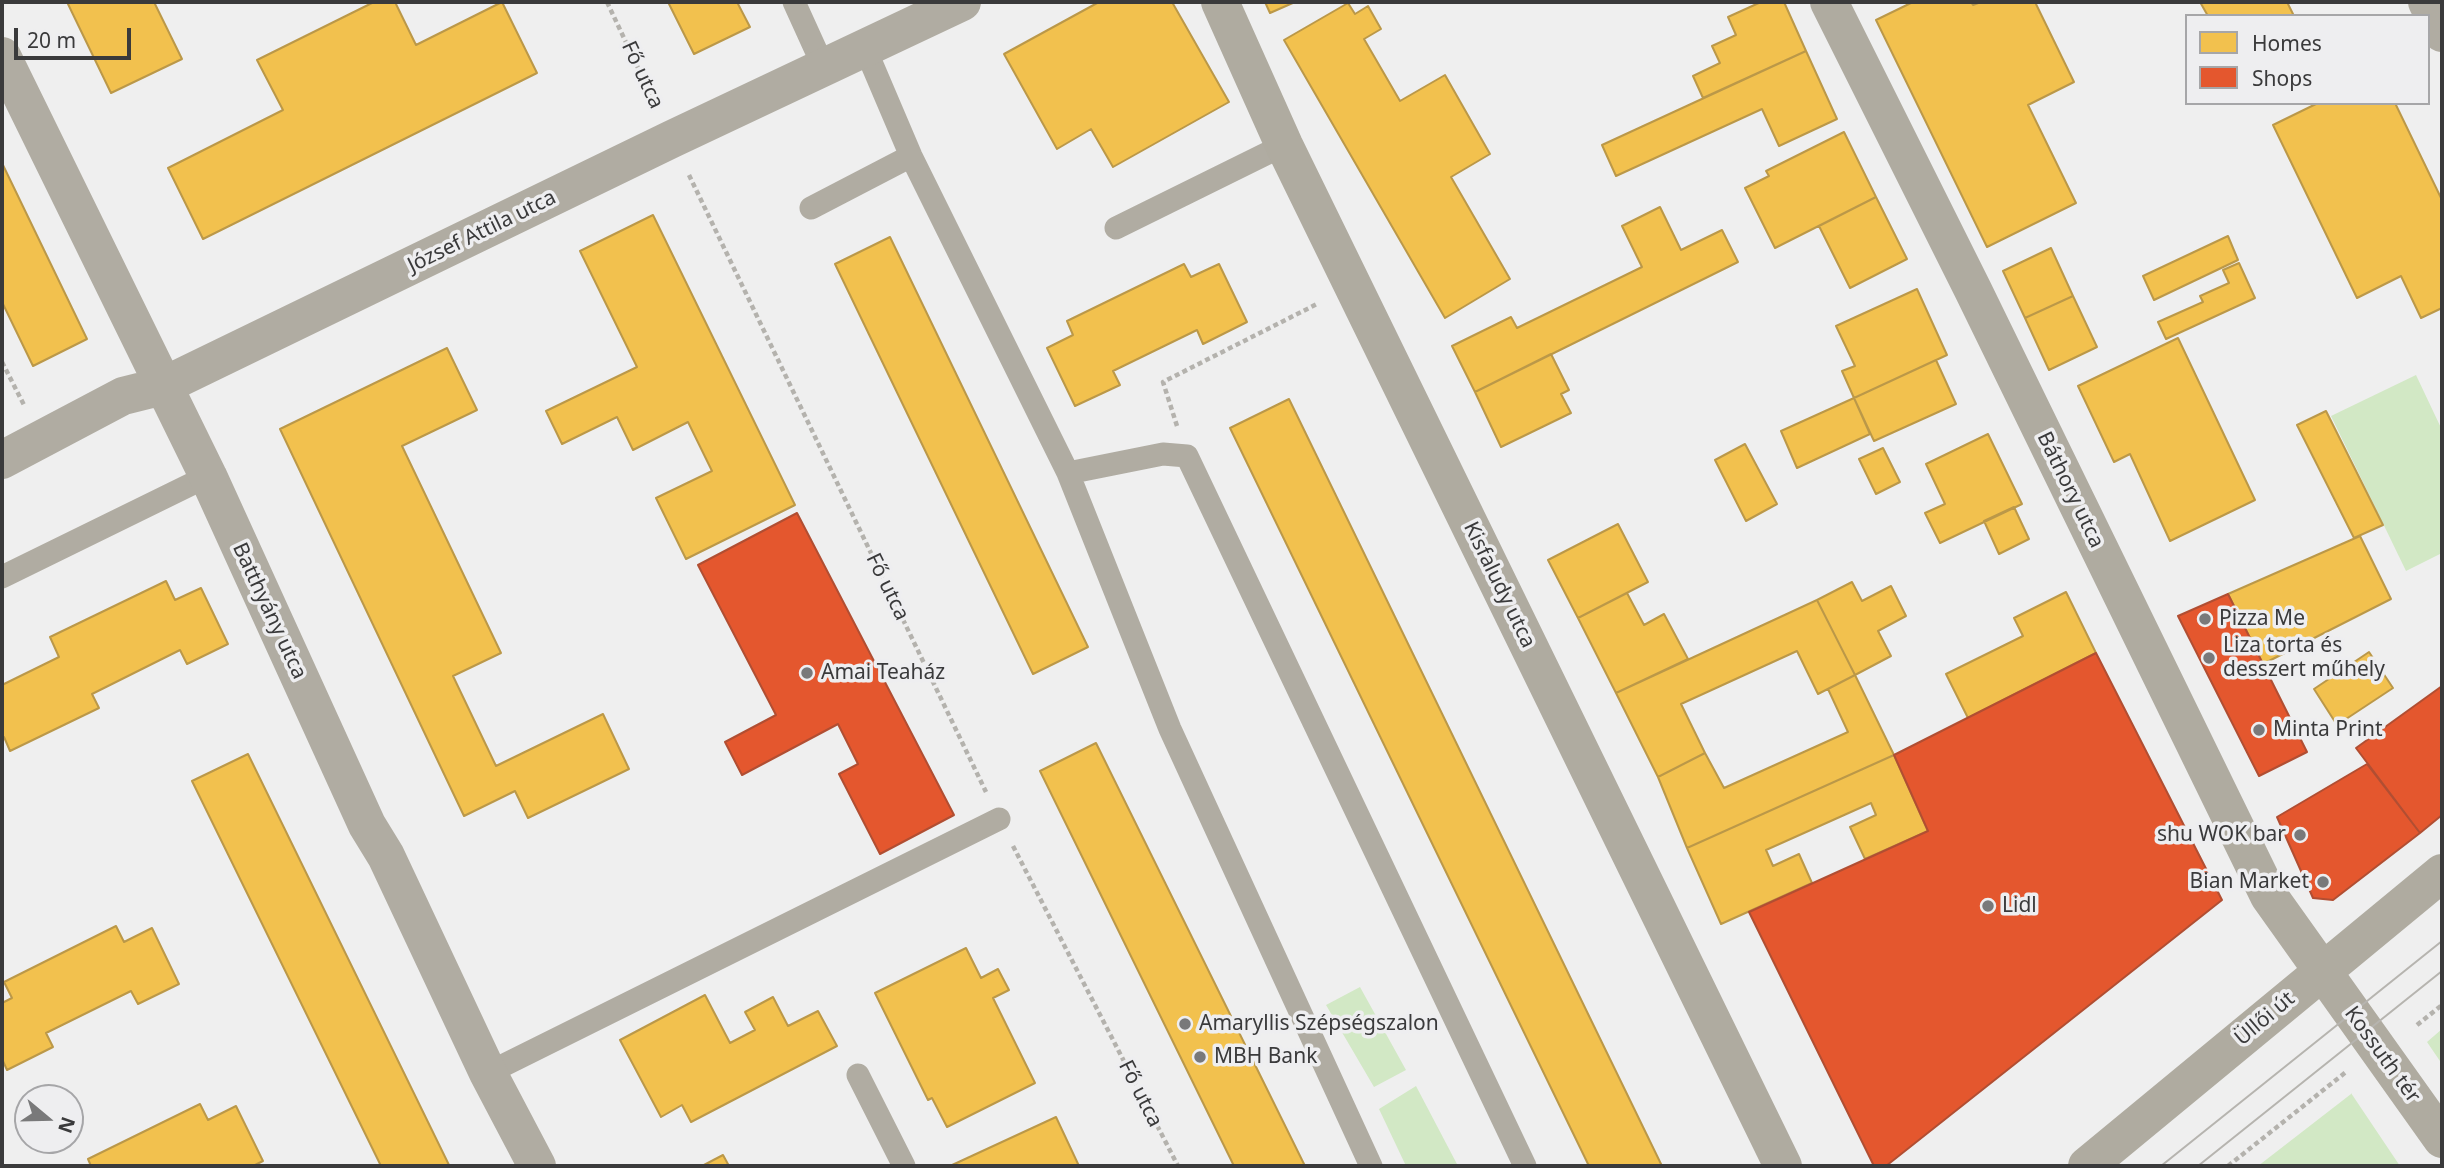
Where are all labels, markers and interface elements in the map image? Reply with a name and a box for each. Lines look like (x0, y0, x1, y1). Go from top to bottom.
scale bar (18, 14, 135, 58)
legend (2185, 14, 2430, 105)
text: 20 m (27, 26, 76, 54)
text: Homes (2252, 29, 2322, 57)
street label: Fő utca (615, 37, 669, 113)
text: Shops (2252, 64, 2312, 92)
street label: József Attila utca (404, 185, 560, 279)
street label: Báthory utca (2031, 428, 2109, 552)
street label: Kisfaludy utca (1458, 518, 1540, 652)
street label: Batthyány utca (226, 539, 312, 683)
street label: Fő utca (860, 549, 914, 625)
place label: Pizza Me (2219, 606, 2305, 632)
marker: Pizza Me (2197, 611, 2213, 627)
place label: Liza torta és desszert műhely (2223, 633, 2385, 683)
marker: Liza torta és desszert műhely (2201, 650, 2217, 666)
place label: Amai Teaház (821, 660, 945, 686)
marker: Amai Teaház (799, 665, 815, 681)
place label: Minta Print (2273, 717, 2383, 743)
marker: Minta Print (2251, 722, 2267, 738)
place label: shu WOK bar (2157, 822, 2286, 848)
marker: shu WOK bar (2292, 827, 2308, 843)
place label: Bian Market (2190, 869, 2309, 895)
marker: Bian Market (2315, 874, 2331, 890)
place label: Lidl (2002, 893, 2037, 919)
marker: Lidl (1980, 898, 1996, 914)
street label: Üllői út (2230, 987, 2300, 1051)
street label: Kossuth tér (2339, 1002, 2425, 1108)
place label: Amaryllis Szépségszalon (1199, 1011, 1439, 1037)
marker: Amaryllis Szépségszalon (1177, 1016, 1193, 1032)
place label: MBH Bank (1214, 1044, 1317, 1070)
marker: MBH Bank (1192, 1049, 1208, 1065)
street label: Fő utca (1113, 1056, 1167, 1132)
north arrow (14, 1084, 84, 1154)
text: N (52, 1114, 82, 1137)

